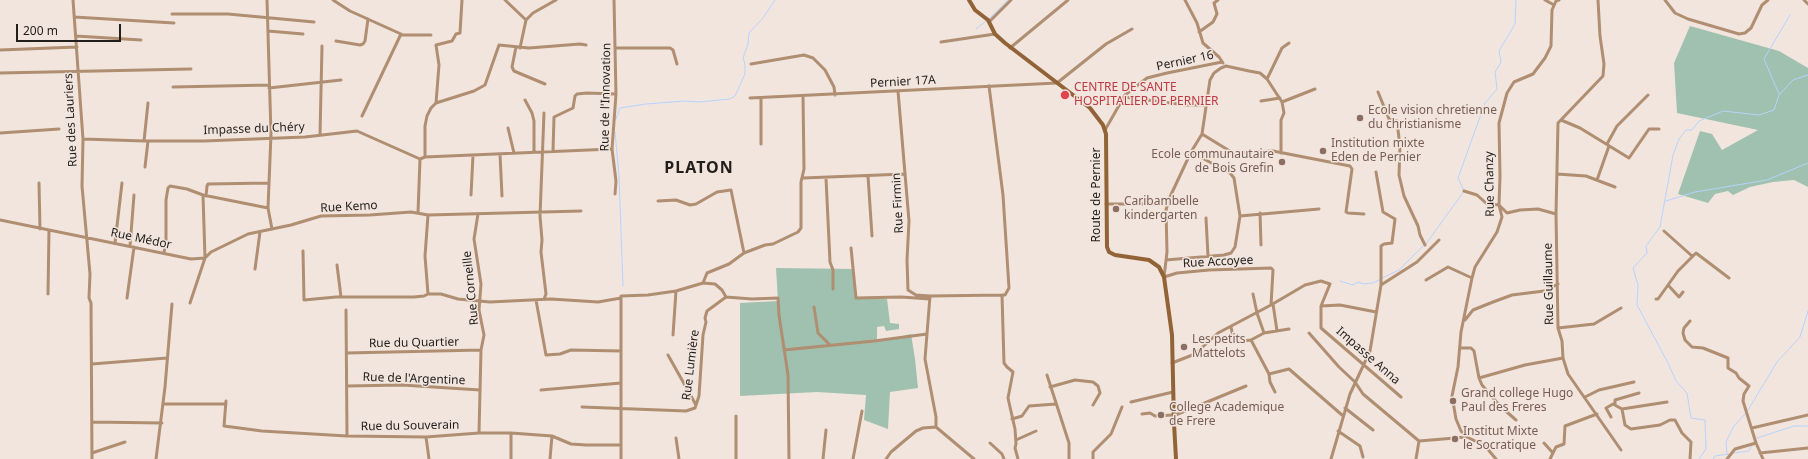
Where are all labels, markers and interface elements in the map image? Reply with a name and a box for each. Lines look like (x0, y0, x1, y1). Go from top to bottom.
scale bar (18, 16, 123, 42)
text: 200 m (23, 22, 58, 39)
street label: Rue de l'Innovation (598, 43, 614, 151)
street label: Pernier 16 (1155, 48, 1215, 74)
street label: Rue des Lauriers (61, 73, 81, 167)
street label: Pernier 17A (870, 73, 936, 91)
place label: CENTRE DE SANTE HOSPITALIER DE PERNIER (1074, 81, 1219, 109)
marker: CENTRE DE SANTE HOSPITALIER DE PERNIER (1059, 89, 1071, 101)
place label: Ecole vision chretienne du christianisme (1368, 104, 1497, 132)
marker: Ecole vision chretienne du christianisme (1355, 113, 1365, 123)
street label: Impasse du Chéry (203, 120, 305, 138)
place label: Institution mixte Eden de Pernier (1331, 137, 1424, 165)
marker: Institution mixte Eden de Pernier (1318, 146, 1328, 156)
street label: Route de Pernier (1090, 148, 1104, 242)
place label: Ecole communautaire de Bois Grefin (1151, 148, 1274, 176)
street label: Rue Chanzy (1482, 151, 1498, 217)
marker: Ecole communautaire de Bois Grefin (1277, 157, 1287, 167)
district label: PLATON (664, 158, 734, 178)
street label: Rue Firmin (889, 172, 907, 234)
place label: Caribambelle kindergarten (1124, 195, 1199, 223)
street label: Rue Kemo (320, 198, 378, 216)
marker: Caribambelle kindergarten (1111, 204, 1121, 214)
street label: Rue Médor (109, 226, 173, 252)
street label: Rue Guillaume (1541, 243, 1557, 325)
street label: Rue Corneille (460, 250, 482, 326)
street label: Rue Accoyee (1182, 253, 1254, 271)
street label: Impasse Anna (1333, 324, 1403, 388)
street label: Rue Lumière (680, 329, 702, 401)
place label: Les petits Mattelots (1192, 333, 1246, 361)
street label: Rue du Quartier (369, 335, 459, 351)
marker: Les petits Mattelots (1179, 342, 1189, 352)
street label: Rue de l'Argentine (362, 370, 466, 388)
place label: Grand college Hugo Paul des Freres (1461, 387, 1573, 415)
marker: Grand college Hugo Paul des Freres (1448, 396, 1458, 406)
place label: College Academique de Frere (1169, 401, 1284, 429)
marker: College Academique de Frere (1156, 410, 1166, 420)
street label: Rue du Souverain (360, 418, 460, 434)
place label: Institut Mixte le Socratique (1463, 425, 1538, 453)
marker: Institut Mixte le Socratique (1450, 434, 1460, 444)

